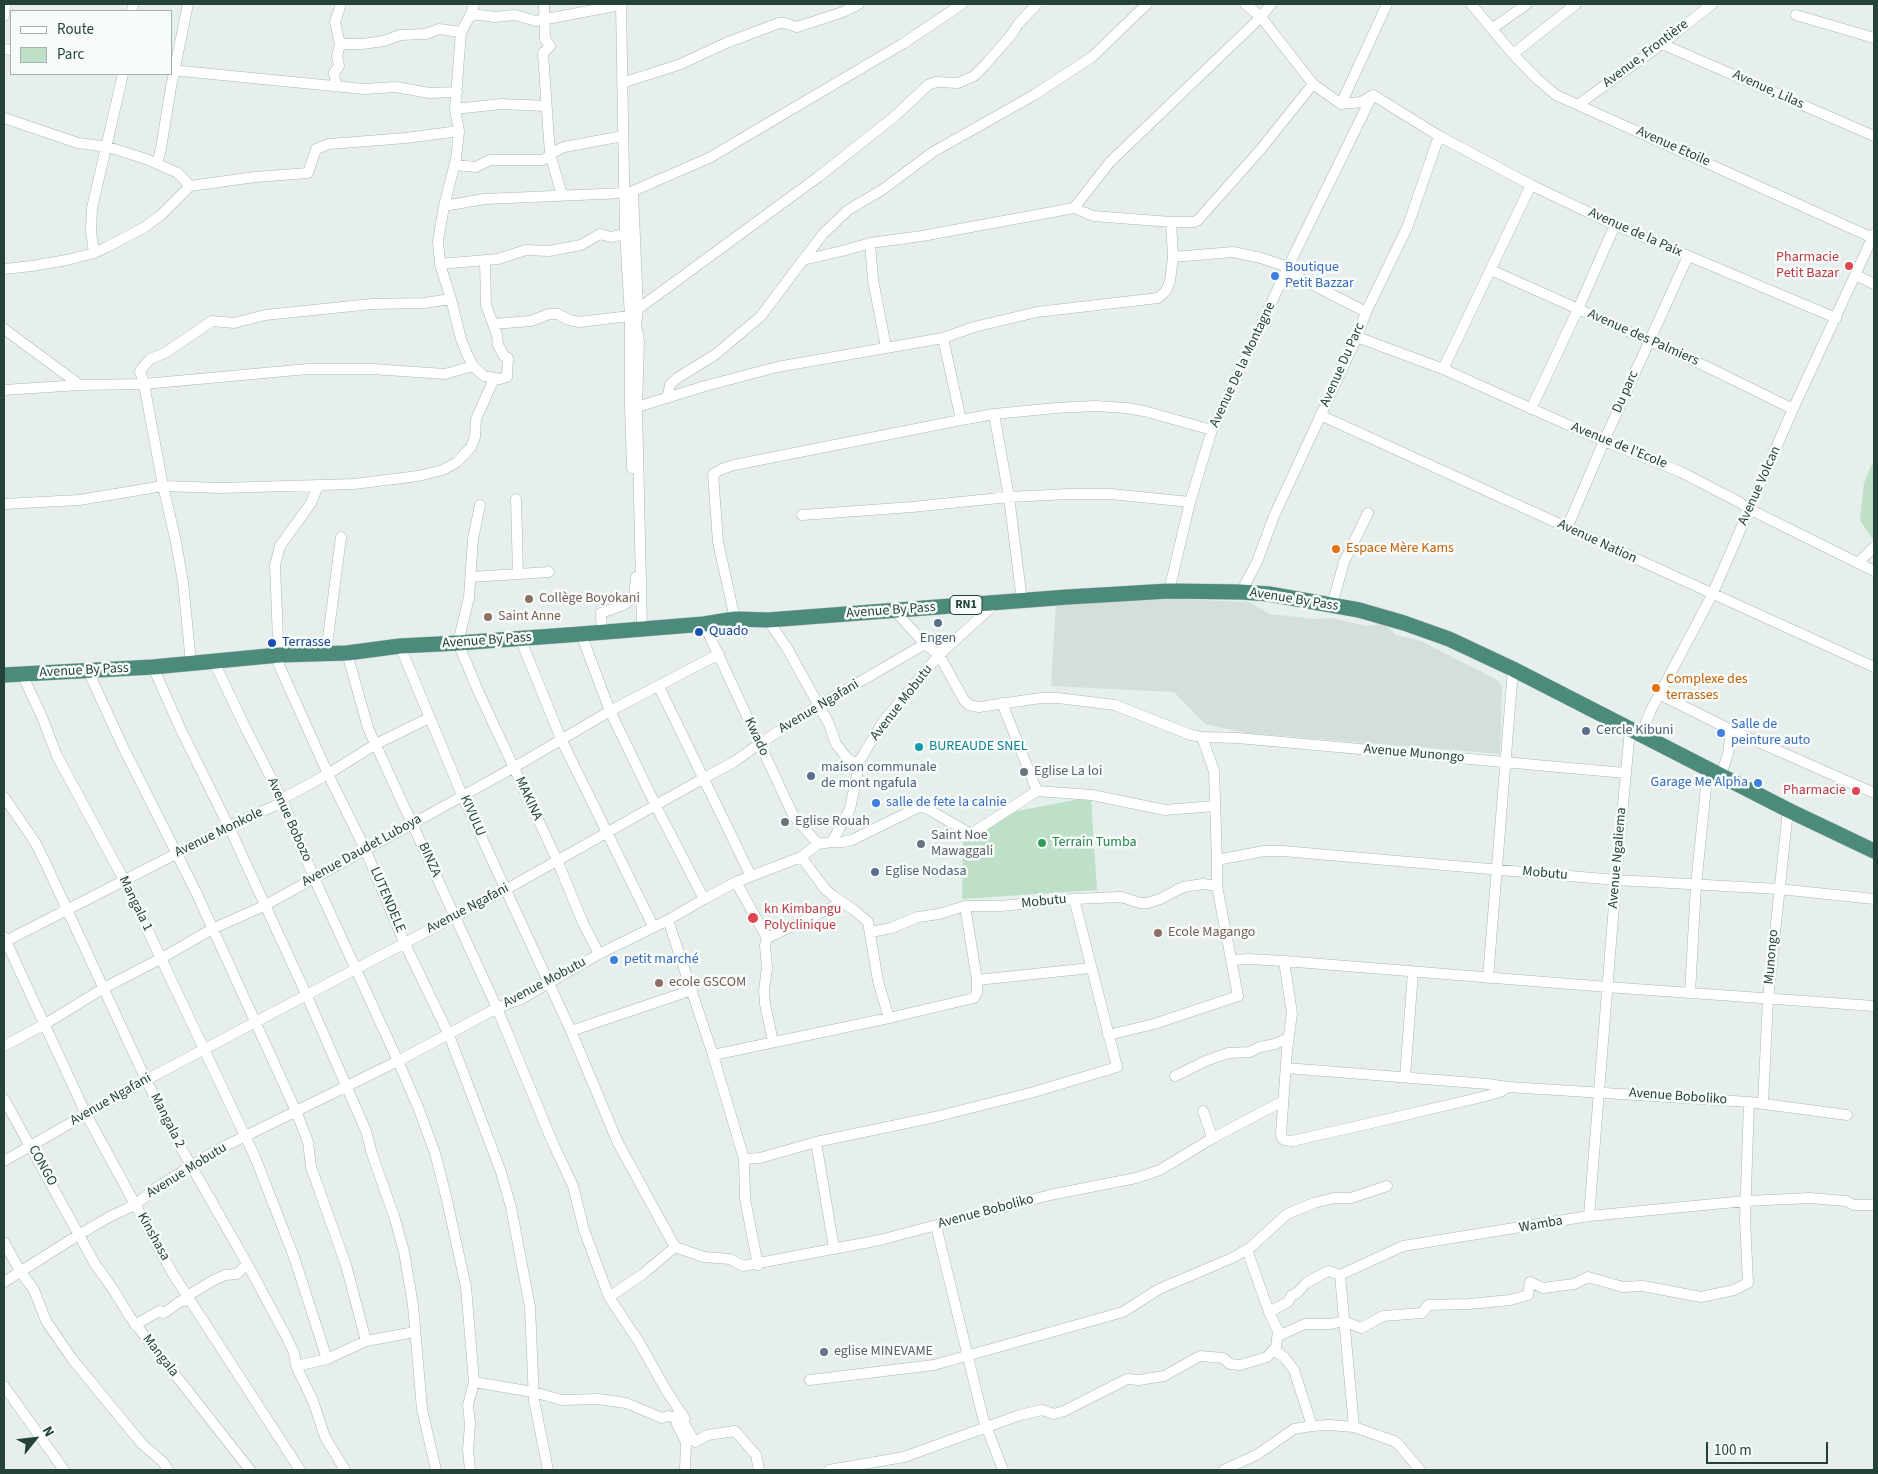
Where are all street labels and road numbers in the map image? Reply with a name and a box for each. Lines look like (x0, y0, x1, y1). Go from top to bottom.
street label: Avenue, Frontière (1600, 16, 1692, 92)
street label: Avenue, Lilas (1730, 67, 1806, 113)
street label: Avenue Etoile (1633, 123, 1713, 171)
street label: Avenue de la Paix (1585, 205, 1685, 261)
street label: Avenue De la Montagne (1207, 300, 1279, 430)
street label: Avenue des Palmiers (1585, 306, 1701, 370)
street label: Avenue Du Parc (1317, 320, 1369, 410)
street label: Du parc (1609, 368, 1643, 416)
street label: Avenue de l'Ecole (1569, 419, 1669, 473)
street label: Avenue Volcan (1735, 444, 1785, 528)
street label: Avenue Nation (1555, 516, 1639, 568)
street label: Avenue By Pass (1249, 585, 1339, 615)
road number: RN1 (950, 596, 982, 614)
street label: Avenue By Pass (846, 600, 936, 622)
street label: Avenue By Pass (442, 630, 532, 652)
street label: Avenue By Pass (39, 660, 129, 682)
street label: Avenue Mobutu (867, 662, 937, 744)
street label: Avenue Ngafani (776, 676, 862, 738)
street label: Kwado (740, 715, 772, 759)
street label: Avenue Munongo (1363, 741, 1465, 767)
street label: Avenue Bobozo (263, 775, 315, 865)
street label: MAKINA (511, 775, 545, 823)
street label: KIVULU (456, 793, 488, 839)
street label: Avenue Monkole (172, 804, 266, 862)
street label: Avenue Ngaliema (1605, 807, 1631, 909)
street label: Avenue Daudet Luboya (299, 811, 425, 891)
street label: BINZA (414, 840, 444, 880)
street label: Mobutu (1522, 864, 1568, 884)
street label: LUTENDELE (366, 865, 408, 935)
street label: Mangala 1 (114, 874, 156, 934)
street label: Avenue Ngafani (424, 880, 512, 938)
street label: Mobutu (1021, 891, 1067, 913)
street label: Munongo (1761, 929, 1783, 985)
street label: Avenue Mobutu (501, 954, 589, 1012)
street label: Avenue Ngafani (67, 1070, 155, 1130)
street label: Avenue Boboliko (1628, 1085, 1728, 1109)
street label: Mangala 2 (146, 1091, 188, 1151)
street label: Avenue Mobutu (144, 1140, 230, 1202)
street label: CONGO (24, 1143, 60, 1189)
street label: Avenue Boboliko (936, 1191, 1036, 1233)
street label: Kinshasa (133, 1210, 173, 1264)
street label: Wamba (1518, 1213, 1564, 1237)
street label: Mangala (138, 1331, 182, 1381)

